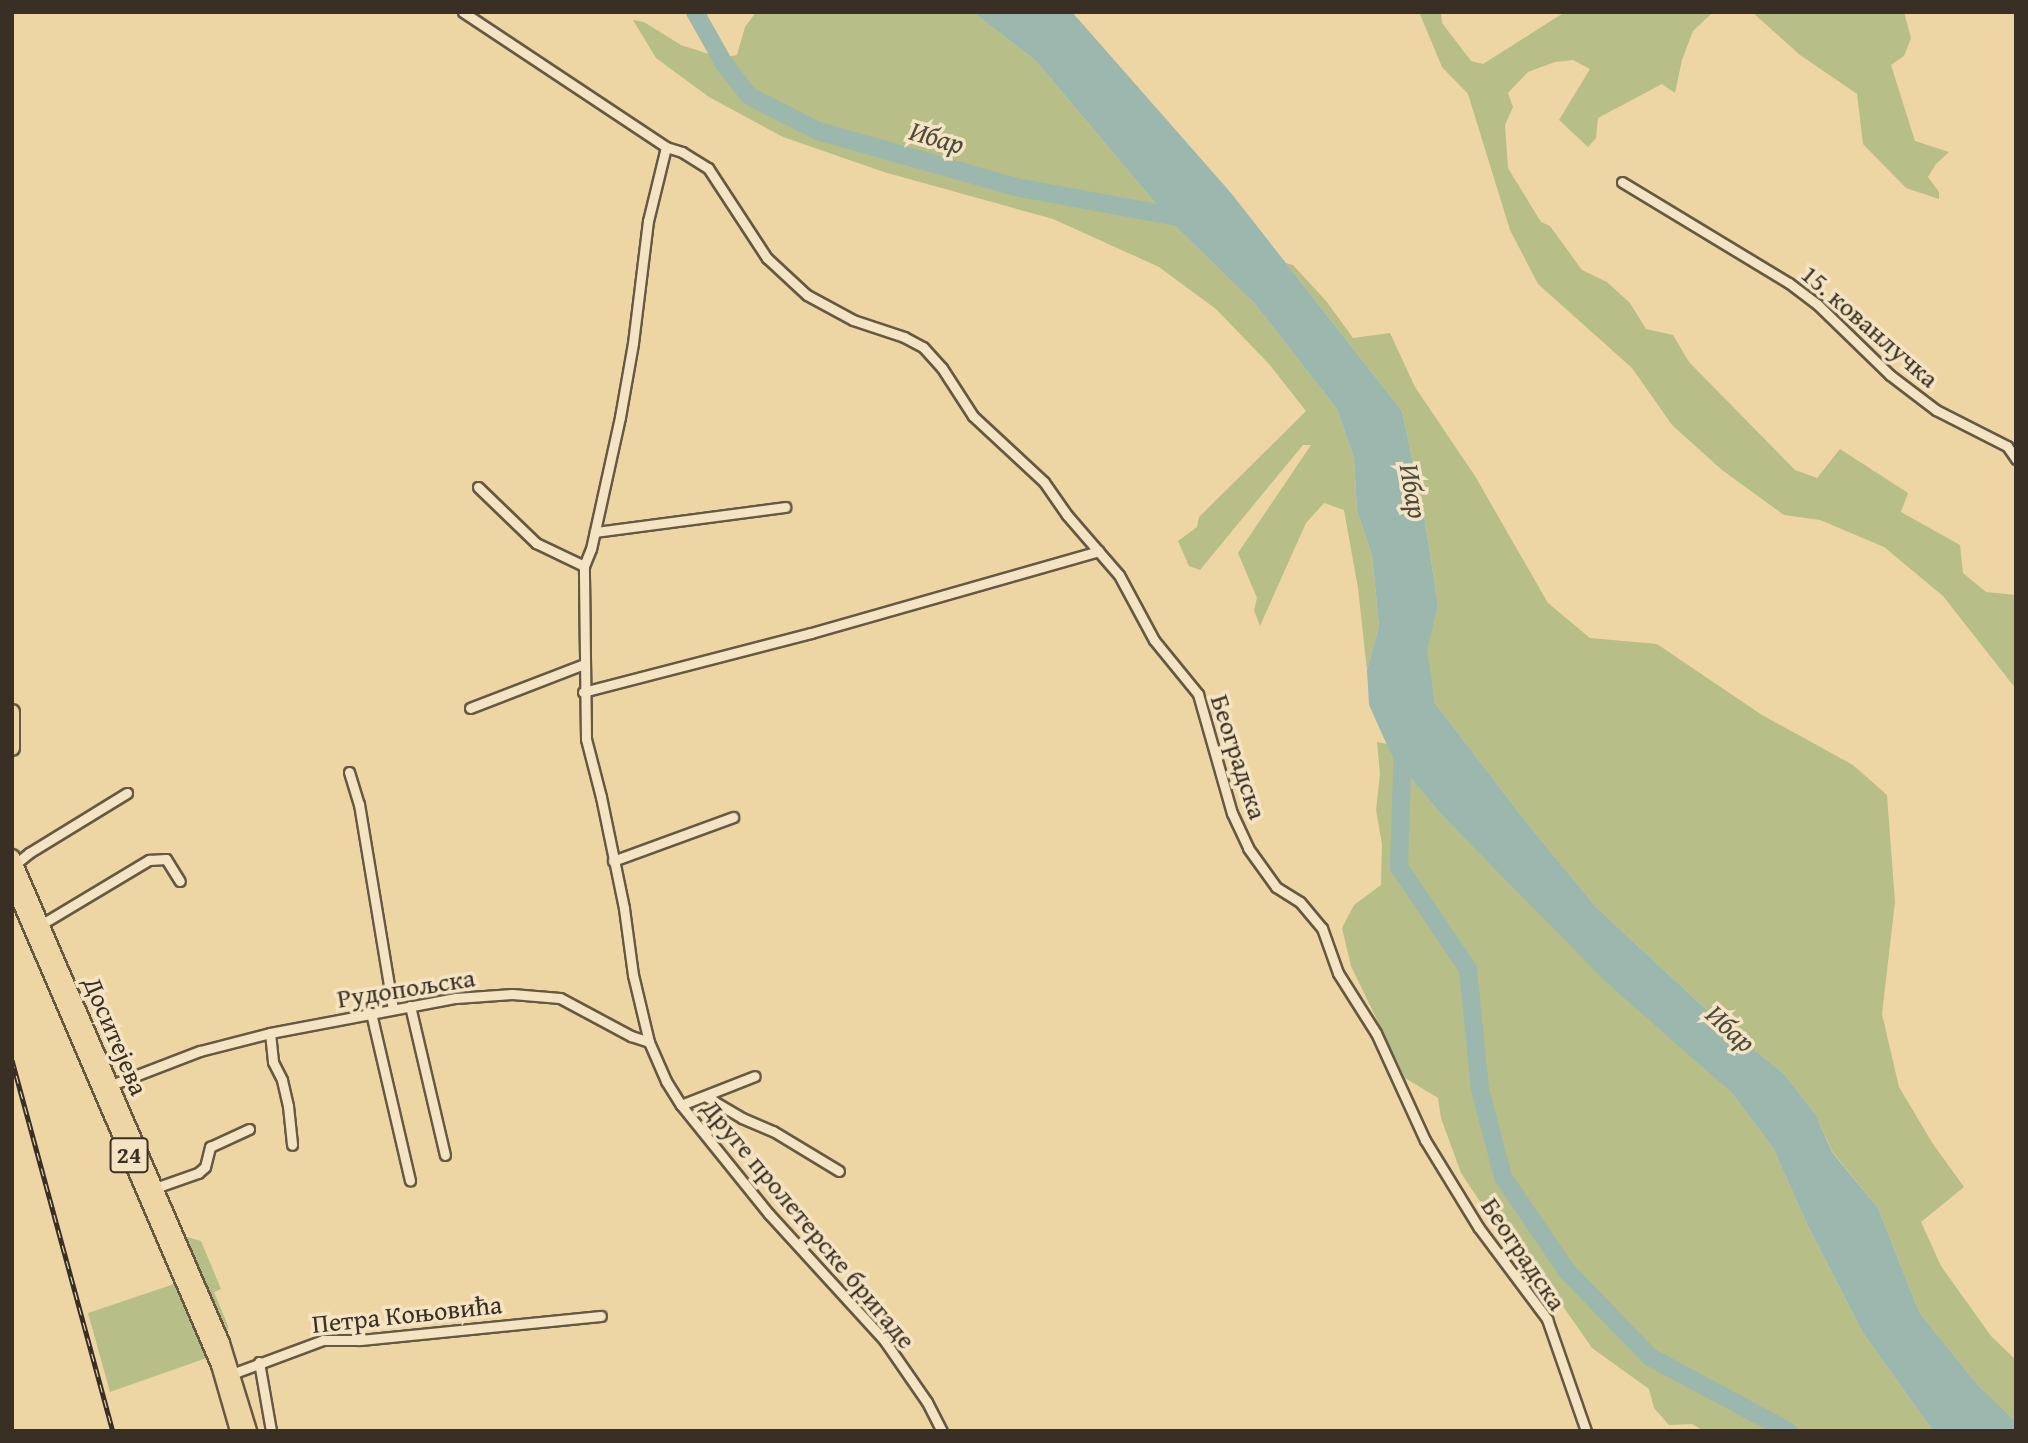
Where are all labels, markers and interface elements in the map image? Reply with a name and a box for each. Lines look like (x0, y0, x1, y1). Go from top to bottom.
water label: Ибар (906, 113, 968, 161)
street label: 15. кованлучка (1795, 258, 1945, 394)
water label: Ибар (1393, 461, 1435, 521)
street label: Београдска (1204, 691, 1274, 823)
street label: Рудопољска (335, 962, 477, 1014)
street label: Доситејева (77, 972, 155, 1100)
water label: Ибар (1699, 997, 1763, 1059)
street label: Друге пролетерске бригаде (696, 1093, 922, 1355)
road number: 24 (108, 1134, 150, 1176)
street label: Београдска (1475, 1192, 1573, 1316)
street label: Петра Коњовића (310, 1289, 504, 1339)

